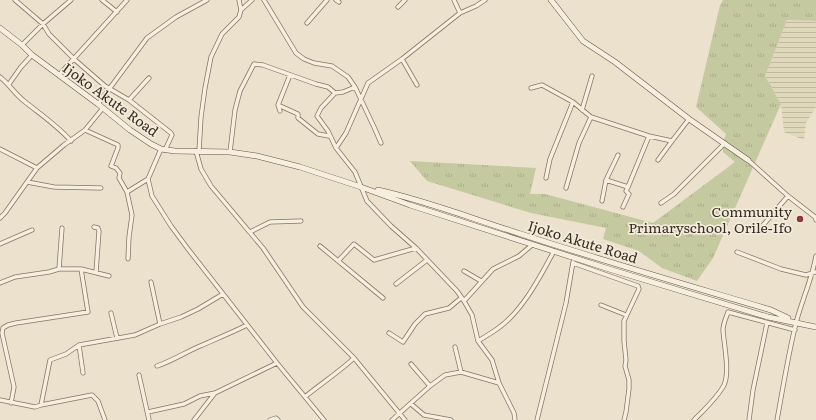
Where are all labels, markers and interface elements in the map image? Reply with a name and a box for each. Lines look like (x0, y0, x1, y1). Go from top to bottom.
street label: Ijoko Akute Road (59, 57, 163, 141)
place label: Community Primaryschool, Orile-Ifo (628, 201, 793, 237)
marker: Community Primaryschool, Orile-Ifo (795, 214, 805, 224)
street label: Ijoko Akute Road (525, 215, 641, 267)

